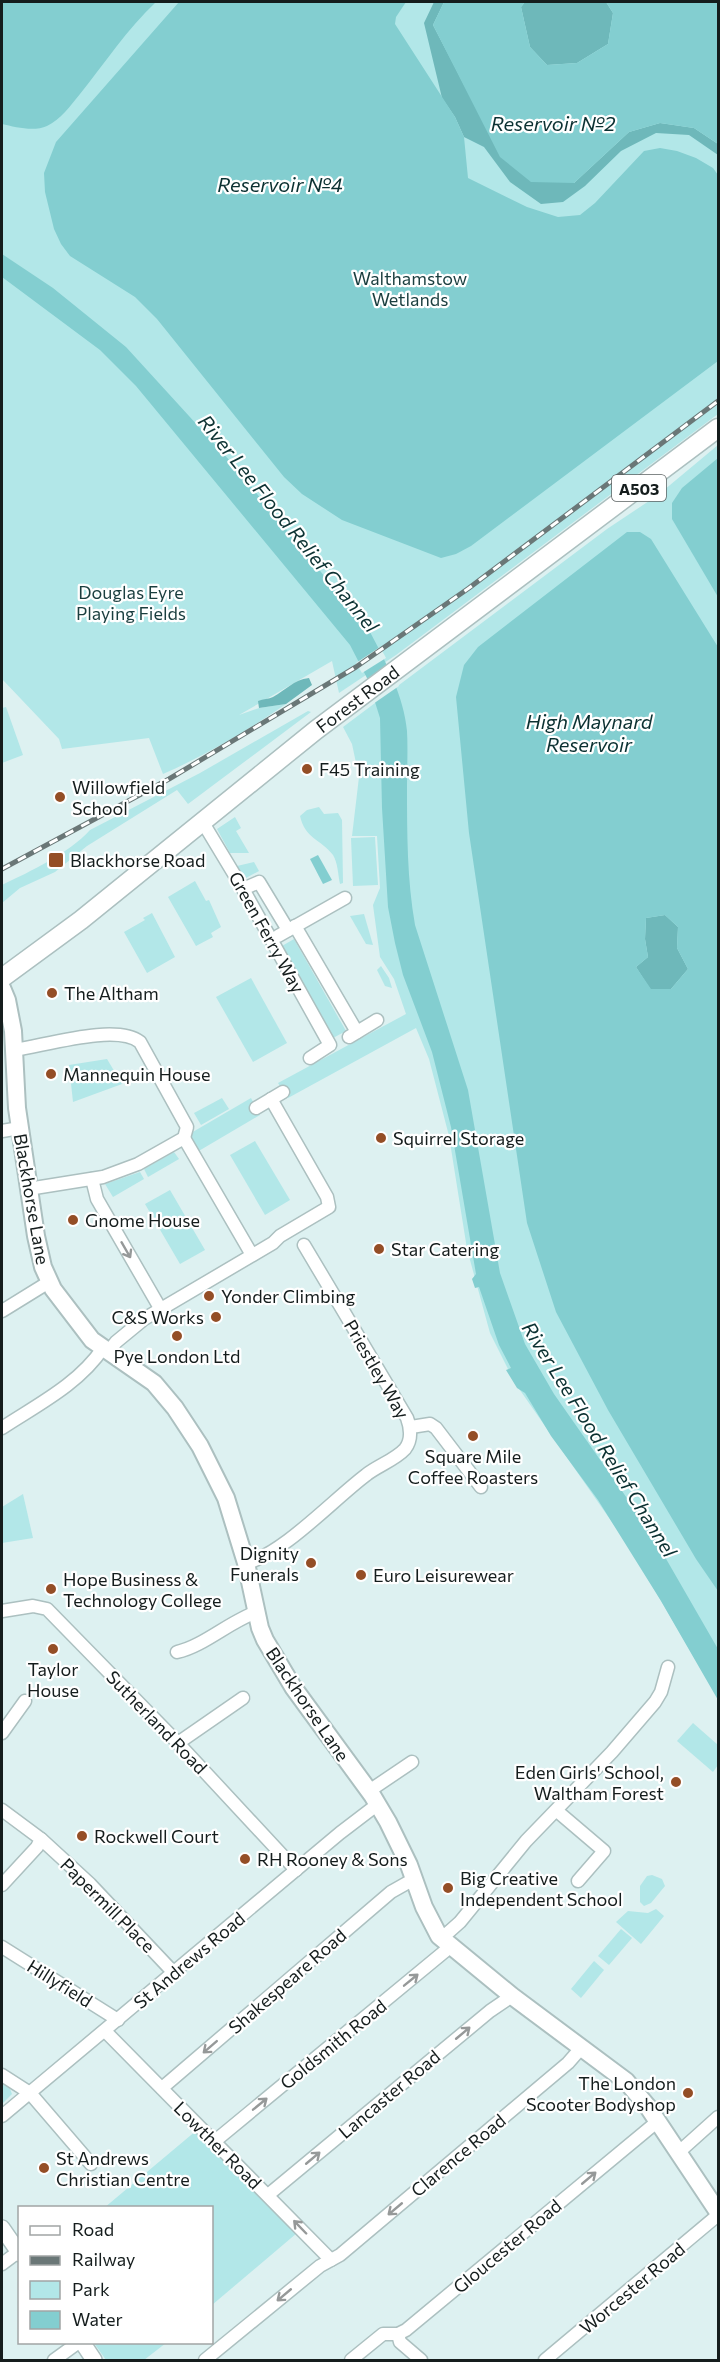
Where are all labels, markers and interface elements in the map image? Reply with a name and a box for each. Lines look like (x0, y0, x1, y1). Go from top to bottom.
water label: Reservoir №2 (491, 111, 615, 135)
water label: Reservoir №4 (217, 172, 343, 196)
park label: Walthamstow Wetlands (353, 267, 467, 310)
water label: River Lee Flood Relief Channel (194, 409, 385, 637)
road number: A503 (612, 475, 666, 501)
park label: Douglas Eyre Playing Fields (76, 581, 186, 624)
street label: Forest Road (312, 661, 403, 737)
water label: High Maynard Reservoir (526, 709, 654, 756)
place label: F45 Training (319, 758, 420, 780)
marker: F45 Training (300, 762, 314, 776)
place label: Willowfield School (72, 776, 165, 819)
marker: Willowfield School (53, 790, 67, 804)
place label: Blackhorse Road (70, 849, 205, 871)
marker: Blackhorse Road (47, 851, 65, 869)
street label: Green Ferry Way (225, 867, 309, 997)
place label: The Altham (64, 982, 159, 1004)
marker: The Altham (45, 986, 59, 1000)
place label: Mannequin House (63, 1063, 211, 1085)
marker: Mannequin House (44, 1067, 58, 1081)
place label: Squirrel Storage (393, 1127, 524, 1149)
marker: Squirrel Storage (374, 1131, 388, 1145)
street label: Blackhorse Lane (10, 1132, 54, 1266)
place label: Gnome House (85, 1209, 200, 1231)
marker: Gnome House (66, 1213, 80, 1227)
place label: Star Catering (391, 1238, 499, 1260)
one-way arrow (120, 1241, 132, 1258)
marker: Star Catering (372, 1242, 386, 1256)
place label: Yonder Climbing (221, 1285, 355, 1307)
marker: Yonder Climbing (202, 1289, 216, 1303)
place label: C&S Works (111, 1306, 204, 1328)
marker: C&S Works (209, 1310, 223, 1324)
street label: Priestley Way (340, 1316, 414, 1422)
water label: River Lee Flood Relief Channel (517, 1317, 683, 1562)
marker: Pye London Ltd (170, 1329, 184, 1343)
place label: Pye London Ltd (114, 1345, 240, 1367)
marker: Square Mile Coffee Roasters (466, 1429, 480, 1443)
place label: Square Mile Coffee Roasters (408, 1445, 538, 1488)
place label: Dignity Funerals (230, 1542, 299, 1585)
marker: Dignity Funerals (304, 1556, 318, 1570)
place label: Euro Leisurewear (373, 1564, 514, 1586)
place label: Hope Business & Technology College (63, 1568, 222, 1611)
marker: Euro Leisurewear (354, 1568, 368, 1582)
marker: Hope Business & Technology College (44, 1582, 58, 1596)
marker: Taylor House (46, 1642, 60, 1656)
street label: Blackhorse Lane (262, 1643, 354, 1765)
place label: Taylor House (27, 1658, 79, 1701)
street label: Sutherland Road (102, 1666, 212, 1778)
place label: Eden Girls' School, Waltham Forest (515, 1761, 664, 1804)
marker: Eden Girls' School, Waltham Forest (669, 1775, 683, 1789)
place label: Rockwell Court (94, 1825, 219, 1847)
marker: Rockwell Court (75, 1829, 89, 1843)
place label: RH Rooney & Sons (257, 1848, 408, 1870)
marker: RH Rooney & Sons (238, 1852, 252, 1866)
street label: Papermill Place (56, 1853, 160, 1957)
place label: Big Creative Independent School (460, 1867, 623, 1910)
marker: Big Creative Independent School (441, 1881, 455, 1895)
street label: St Andrews Road (129, 1907, 249, 2013)
street label: Shakespeare Road (224, 1924, 350, 2038)
street label: Hillyfield (23, 1954, 97, 2012)
one-way arrow (402, 1974, 418, 1987)
street label: Goldsmith Road (275, 1994, 391, 2094)
one-way arrow (455, 2026, 470, 2040)
one-way arrow (203, 2040, 218, 2054)
street label: Lancaster Road (334, 2045, 444, 2143)
place label: The London Scooter Bodyshop (526, 2072, 676, 2115)
marker: The London Scooter Bodyshop (681, 2086, 695, 2100)
street label: Lowther Road (170, 2097, 266, 2193)
one-way arrow (252, 2097, 267, 2111)
street label: Clarence Road (406, 2109, 510, 2201)
place label: St Andrews Christian Centre (56, 2147, 190, 2190)
one-way arrow (305, 2151, 321, 2164)
marker: St Andrews Christian Centre (37, 2161, 51, 2175)
one-way arrow (581, 2171, 597, 2184)
street label: Gloucester Road (448, 2194, 566, 2298)
one-way arrow (387, 2202, 403, 2215)
legend (18, 2206, 213, 2344)
text: Road (72, 2218, 114, 2240)
one-way arrow (292, 2220, 307, 2235)
street label: Worcester Road (575, 2238, 689, 2338)
text: Railway (72, 2248, 135, 2270)
text: Park (72, 2278, 110, 2300)
one-way arrow (277, 2288, 292, 2302)
text: Water (72, 2308, 123, 2330)

